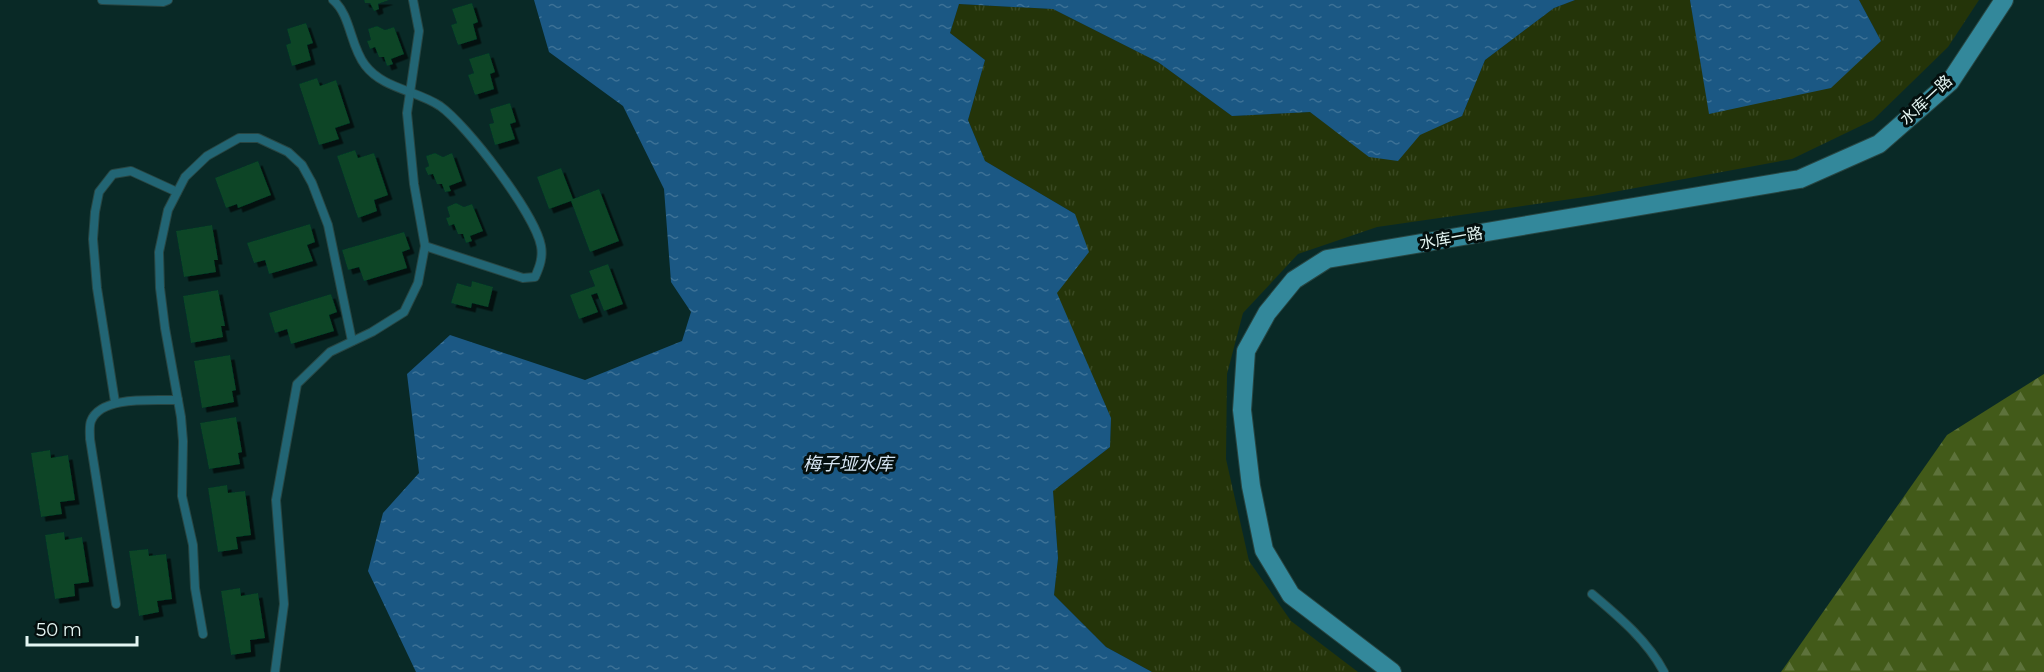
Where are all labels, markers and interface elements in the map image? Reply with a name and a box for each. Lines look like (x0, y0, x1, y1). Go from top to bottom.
street label: 水库一路 (1896, 71, 1956, 129)
street label: 水库一路 (1418, 223, 1484, 253)
water label: 梅子垭水库 (803, 453, 896, 475)
scale bar (27, 609, 136, 647)
text: 50 m (36, 619, 82, 641)

